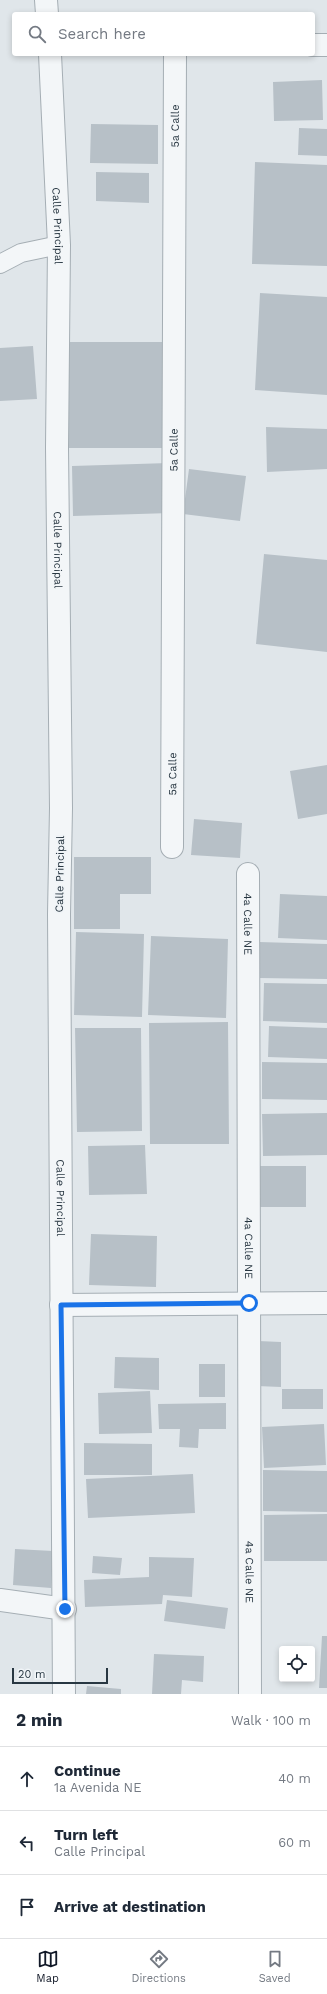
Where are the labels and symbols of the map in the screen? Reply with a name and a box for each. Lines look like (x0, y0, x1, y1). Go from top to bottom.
street label: 5a Calle (168, 104, 181, 148)
street label: Calle Principal (50, 187, 66, 265)
street label: 5a Calle (167, 428, 180, 472)
street label: Calle Principal (51, 511, 65, 589)
street label: 5a Calle (166, 752, 179, 796)
street label: Calle Principal (53, 835, 67, 913)
street label: 4a Calle NE (242, 893, 255, 955)
street label: Calle Principal (54, 1159, 68, 1237)
street label: 4a Calle NE (242, 1217, 255, 1279)
route start (240, 1294, 258, 1312)
street label: 4a Calle NE (243, 1541, 256, 1603)
route end (56, 1600, 74, 1618)
scale bar (12, 1666, 108, 1685)

